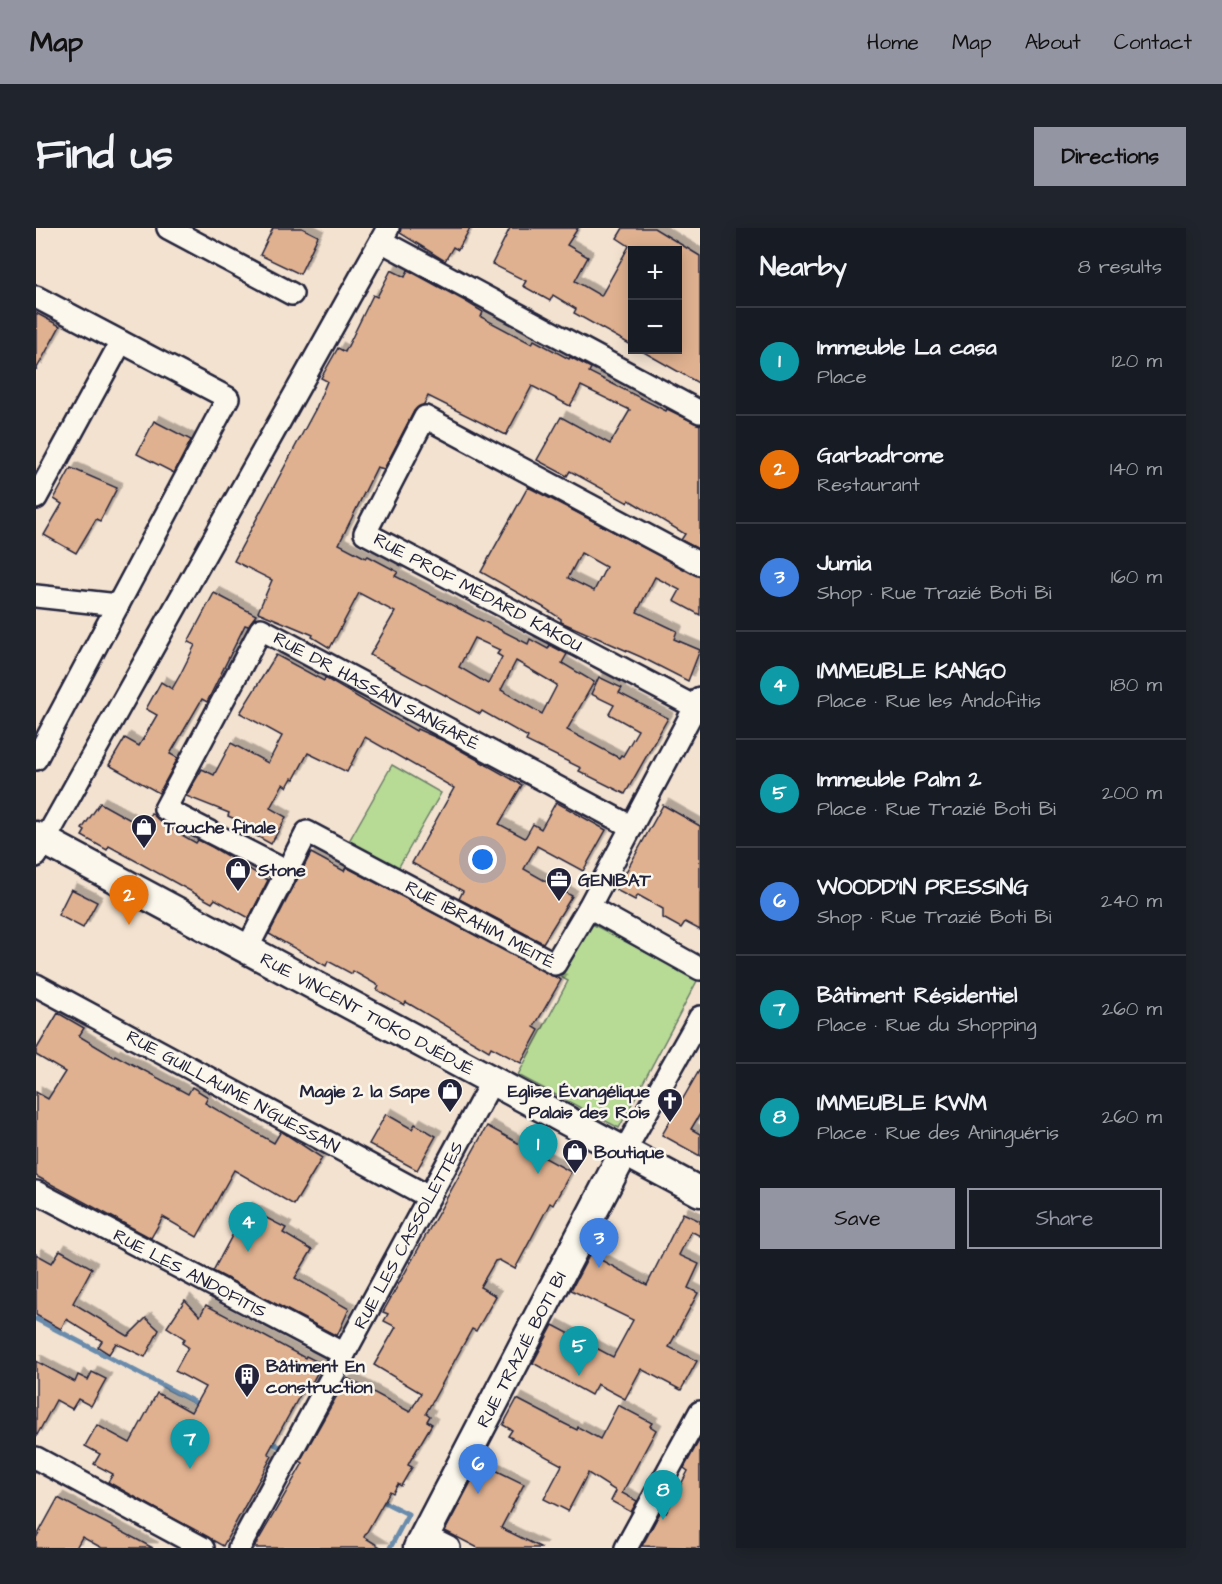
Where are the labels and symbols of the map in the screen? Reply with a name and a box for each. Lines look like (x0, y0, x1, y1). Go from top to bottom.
street label: RUE PROF MÉDARD KAKOU (369, 527, 586, 658)
street label: RUE DR HASSAN SANGARÉ (269, 626, 484, 757)
shop icon: Touche finale (129, 812, 159, 850)
place label: Touche finale (163, 815, 276, 840)
your location (468, 845, 497, 874)
shop icon: Stone (223, 855, 253, 893)
place label: Stone (257, 858, 306, 883)
office icon: GENIBAT (544, 865, 574, 903)
place label: GENIBAT (578, 868, 651, 893)
street label: RUE IBRAHIM MEITÉ (401, 875, 560, 975)
pin: 2 (110, 876, 148, 925)
street label: RUE VINCENT TIOKO DJÉDJÉ (256, 947, 479, 1082)
street label: RUE GUILLAUME N'GUESSAN (122, 1024, 344, 1160)
shop icon: Magie 2 la Sape (435, 1076, 465, 1114)
place label: Magie 2 la Sape (300, 1079, 430, 1105)
place label: Eglise Évangélique Palais des Rois (508, 1079, 650, 1125)
church icon: Eglise Évangélique Palais des Rois (655, 1086, 685, 1124)
pin: 1 (518, 1124, 558, 1174)
street label: RUE LES CASSOLETTES (348, 1137, 470, 1334)
shop icon: Boutique (560, 1137, 590, 1175)
place label: Boutique (594, 1140, 664, 1165)
pin: 4 (228, 1202, 268, 1252)
pin: 3 (580, 1218, 618, 1268)
street label: RUE LES ANDOFITIS (109, 1223, 271, 1324)
street label: RUE TRAZIÉ BOTI BI (471, 1267, 573, 1432)
pin: 5 (560, 1326, 598, 1376)
place label: Bâtiment En construction (266, 1354, 372, 1400)
building icon: Bâtiment En construction (232, 1361, 262, 1399)
pin: 7 (170, 1420, 210, 1469)
pin: 6 (458, 1444, 498, 1494)
pin: 8 (644, 1470, 682, 1520)

